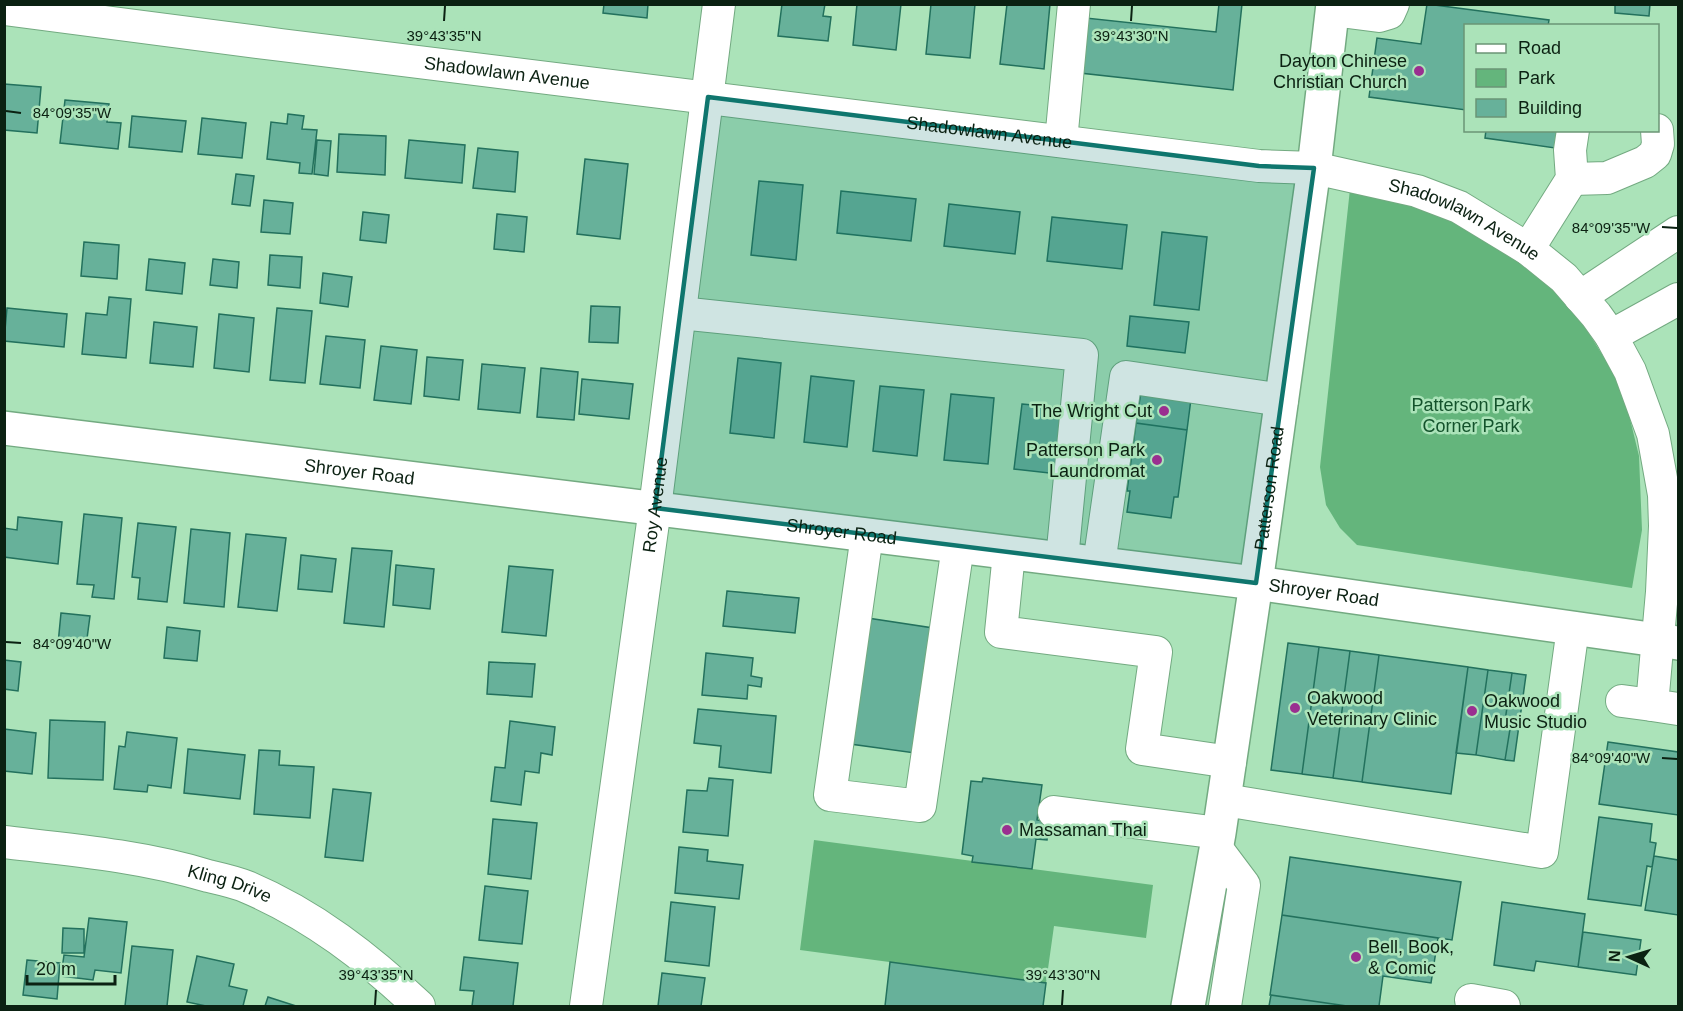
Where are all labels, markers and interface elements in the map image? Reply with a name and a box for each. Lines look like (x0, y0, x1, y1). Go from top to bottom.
legend (1464, 24, 1659, 132)
text: 39°43'35"N (406, 27, 482, 44)
text: 39°43'30"N (1093, 27, 1169, 44)
text: Road (1518, 38, 1561, 58)
place label: Dayton Chinese Christian Church (1273, 51, 1407, 92)
street label: Shadowlawn Avenue (423, 53, 591, 93)
marker: Dayton Chinese Christian Church (1412, 64, 1426, 78)
text: Park (1518, 68, 1556, 88)
text: Building (1518, 98, 1582, 118)
text: 84°09'35"W (33, 104, 112, 121)
street label: Shadowlawn Avenue (905, 112, 1073, 153)
street label: Shadowlawn Avenue (1387, 175, 1544, 265)
text: 84°09'35"W (1572, 219, 1651, 236)
park label: Patterson Park Corner Park (1411, 395, 1532, 436)
place label: The Wright Cut (1031, 401, 1152, 421)
marker: The Wright Cut (1157, 404, 1171, 418)
street label: Patterson Road (1251, 425, 1288, 552)
place label: Patterson Park Laundromat (1026, 440, 1146, 481)
marker: Patterson Park Laundromat (1150, 453, 1164, 467)
street label: Shroyer Road (303, 455, 416, 489)
street label: Roy Avenue (639, 456, 671, 554)
street label: Shroyer Road (785, 515, 898, 548)
street label: Shroyer Road (1267, 575, 1380, 610)
text: 84°09'40"W (33, 635, 112, 652)
place label: Oakwood Veterinary Clinic (1307, 688, 1437, 729)
place label: Oakwood Music Studio (1484, 691, 1587, 732)
marker: Oakwood Veterinary Clinic (1288, 701, 1302, 715)
marker: Oakwood Music Studio (1465, 704, 1479, 718)
text: 84°09'40"W (1572, 749, 1651, 766)
place label: Massaman Thai (1019, 820, 1147, 840)
marker: Massaman Thai (1000, 823, 1014, 837)
street label: Kling Drive (185, 861, 275, 907)
north arrow (1599, 927, 1659, 987)
place label: Bell, Book, & Comic (1368, 937, 1454, 978)
scale bar (27, 948, 116, 986)
marker: Bell, Book, & Comic (1349, 950, 1363, 964)
text: N (1606, 950, 1623, 962)
text: 20 m (36, 959, 76, 979)
text: 39°43'35"N (338, 966, 414, 983)
text: 39°43'30"N (1025, 966, 1101, 983)

